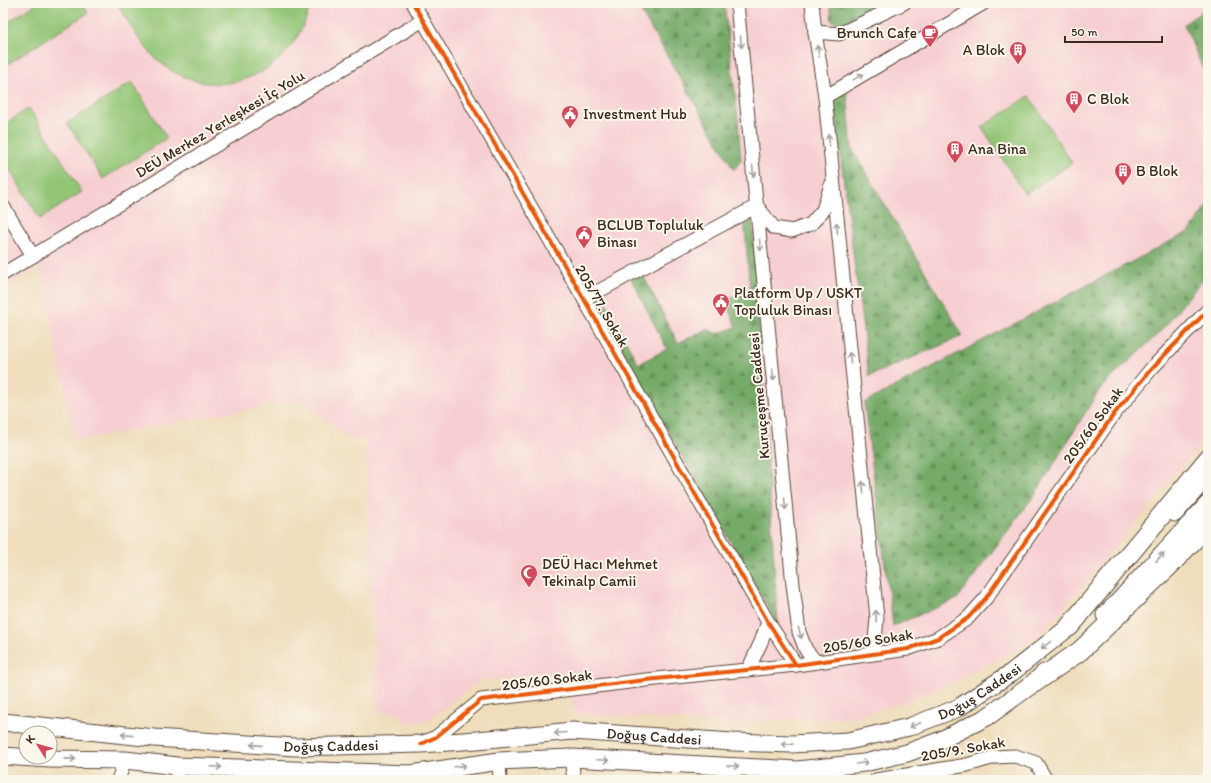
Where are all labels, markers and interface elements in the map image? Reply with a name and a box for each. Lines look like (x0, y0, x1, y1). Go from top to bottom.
scale bar (1065, 18, 1162, 44)
cafe icon: Brunch Cafe (920, 23, 940, 48)
place label: Brunch Cafe (837, 24, 917, 42)
text: 50 m (1071, 25, 1097, 39)
one-way arrow (737, 35, 745, 48)
building icon: A Blok (1008, 40, 1028, 65)
place label: A Blok (963, 41, 1005, 59)
one-way arrow (814, 45, 822, 58)
street label: DEÜ Merkez Yerleşkesi İç Yolu (132, 66, 308, 182)
one-way arrow (852, 72, 864, 80)
building icon: C Blok (1064, 89, 1084, 114)
place label: C Blok (1087, 90, 1129, 108)
public building icon: Investment Hub (560, 104, 580, 129)
place label: Investment Hub (583, 105, 687, 123)
one-way arrow (825, 134, 833, 147)
building icon: Ana Bina (945, 139, 965, 164)
place label: Ana Bina (968, 140, 1027, 158)
building icon: B Blok (1113, 161, 1133, 186)
place label: B Blok (1136, 162, 1178, 180)
one-way arrow (750, 164, 757, 177)
place label: BCLUB Topluluk Binası (597, 216, 704, 251)
one-way arrow (834, 222, 841, 235)
public building icon: BCLUB Topluluk Binası (574, 224, 594, 249)
one-way arrow (757, 238, 764, 251)
street label: 205/77. Sokak (571, 262, 633, 351)
place label: Platform Up / USKT Topluluk Binası (734, 284, 863, 319)
public building icon: Platform Up / USKT Topluluk Binası (711, 292, 731, 317)
street label: Kuruçeşme Caddesi (745, 332, 773, 460)
one-way arrow (846, 352, 854, 365)
one-way arrow (769, 368, 776, 381)
street label: 205/60 Sokak (1059, 383, 1127, 467)
one-way arrow (859, 481, 867, 494)
one-way arrow (781, 497, 789, 510)
one-way arrow (1155, 552, 1165, 562)
place label: DEÜ Hacı Mehmet Tekinalp Camii (542, 555, 658, 590)
mosque icon: DEÜ Hacı Mehmet Tekinalp Camii (519, 563, 539, 588)
one-way arrow (872, 610, 880, 623)
street label: 205/60 Sokak (822, 625, 915, 657)
one-way arrow (797, 626, 804, 639)
one-way arrow (1041, 641, 1052, 649)
street label: Doğuş Caddesi (935, 659, 1025, 724)
street label: 205/60 Sokak (501, 665, 593, 694)
one-way arrow (910, 721, 922, 729)
street label: Doğuş Caddesi (606, 724, 702, 749)
north arrow (18, 725, 58, 765)
one-way arrow (554, 729, 567, 736)
one-way arrow (121, 731, 134, 739)
text: K (23, 732, 38, 746)
street label: 205/9. Sokak (920, 733, 1007, 765)
street label: Doğuş Caddesi (283, 736, 379, 756)
one-way arrow (781, 740, 794, 748)
one-way arrow (250, 741, 263, 749)
one-way arrow (63, 755, 76, 763)
one-way arrow (596, 756, 609, 764)
one-way arrow (856, 758, 869, 766)
one-way arrow (453, 762, 466, 770)
one-way arrow (209, 763, 222, 771)
one-way arrow (726, 763, 739, 770)

